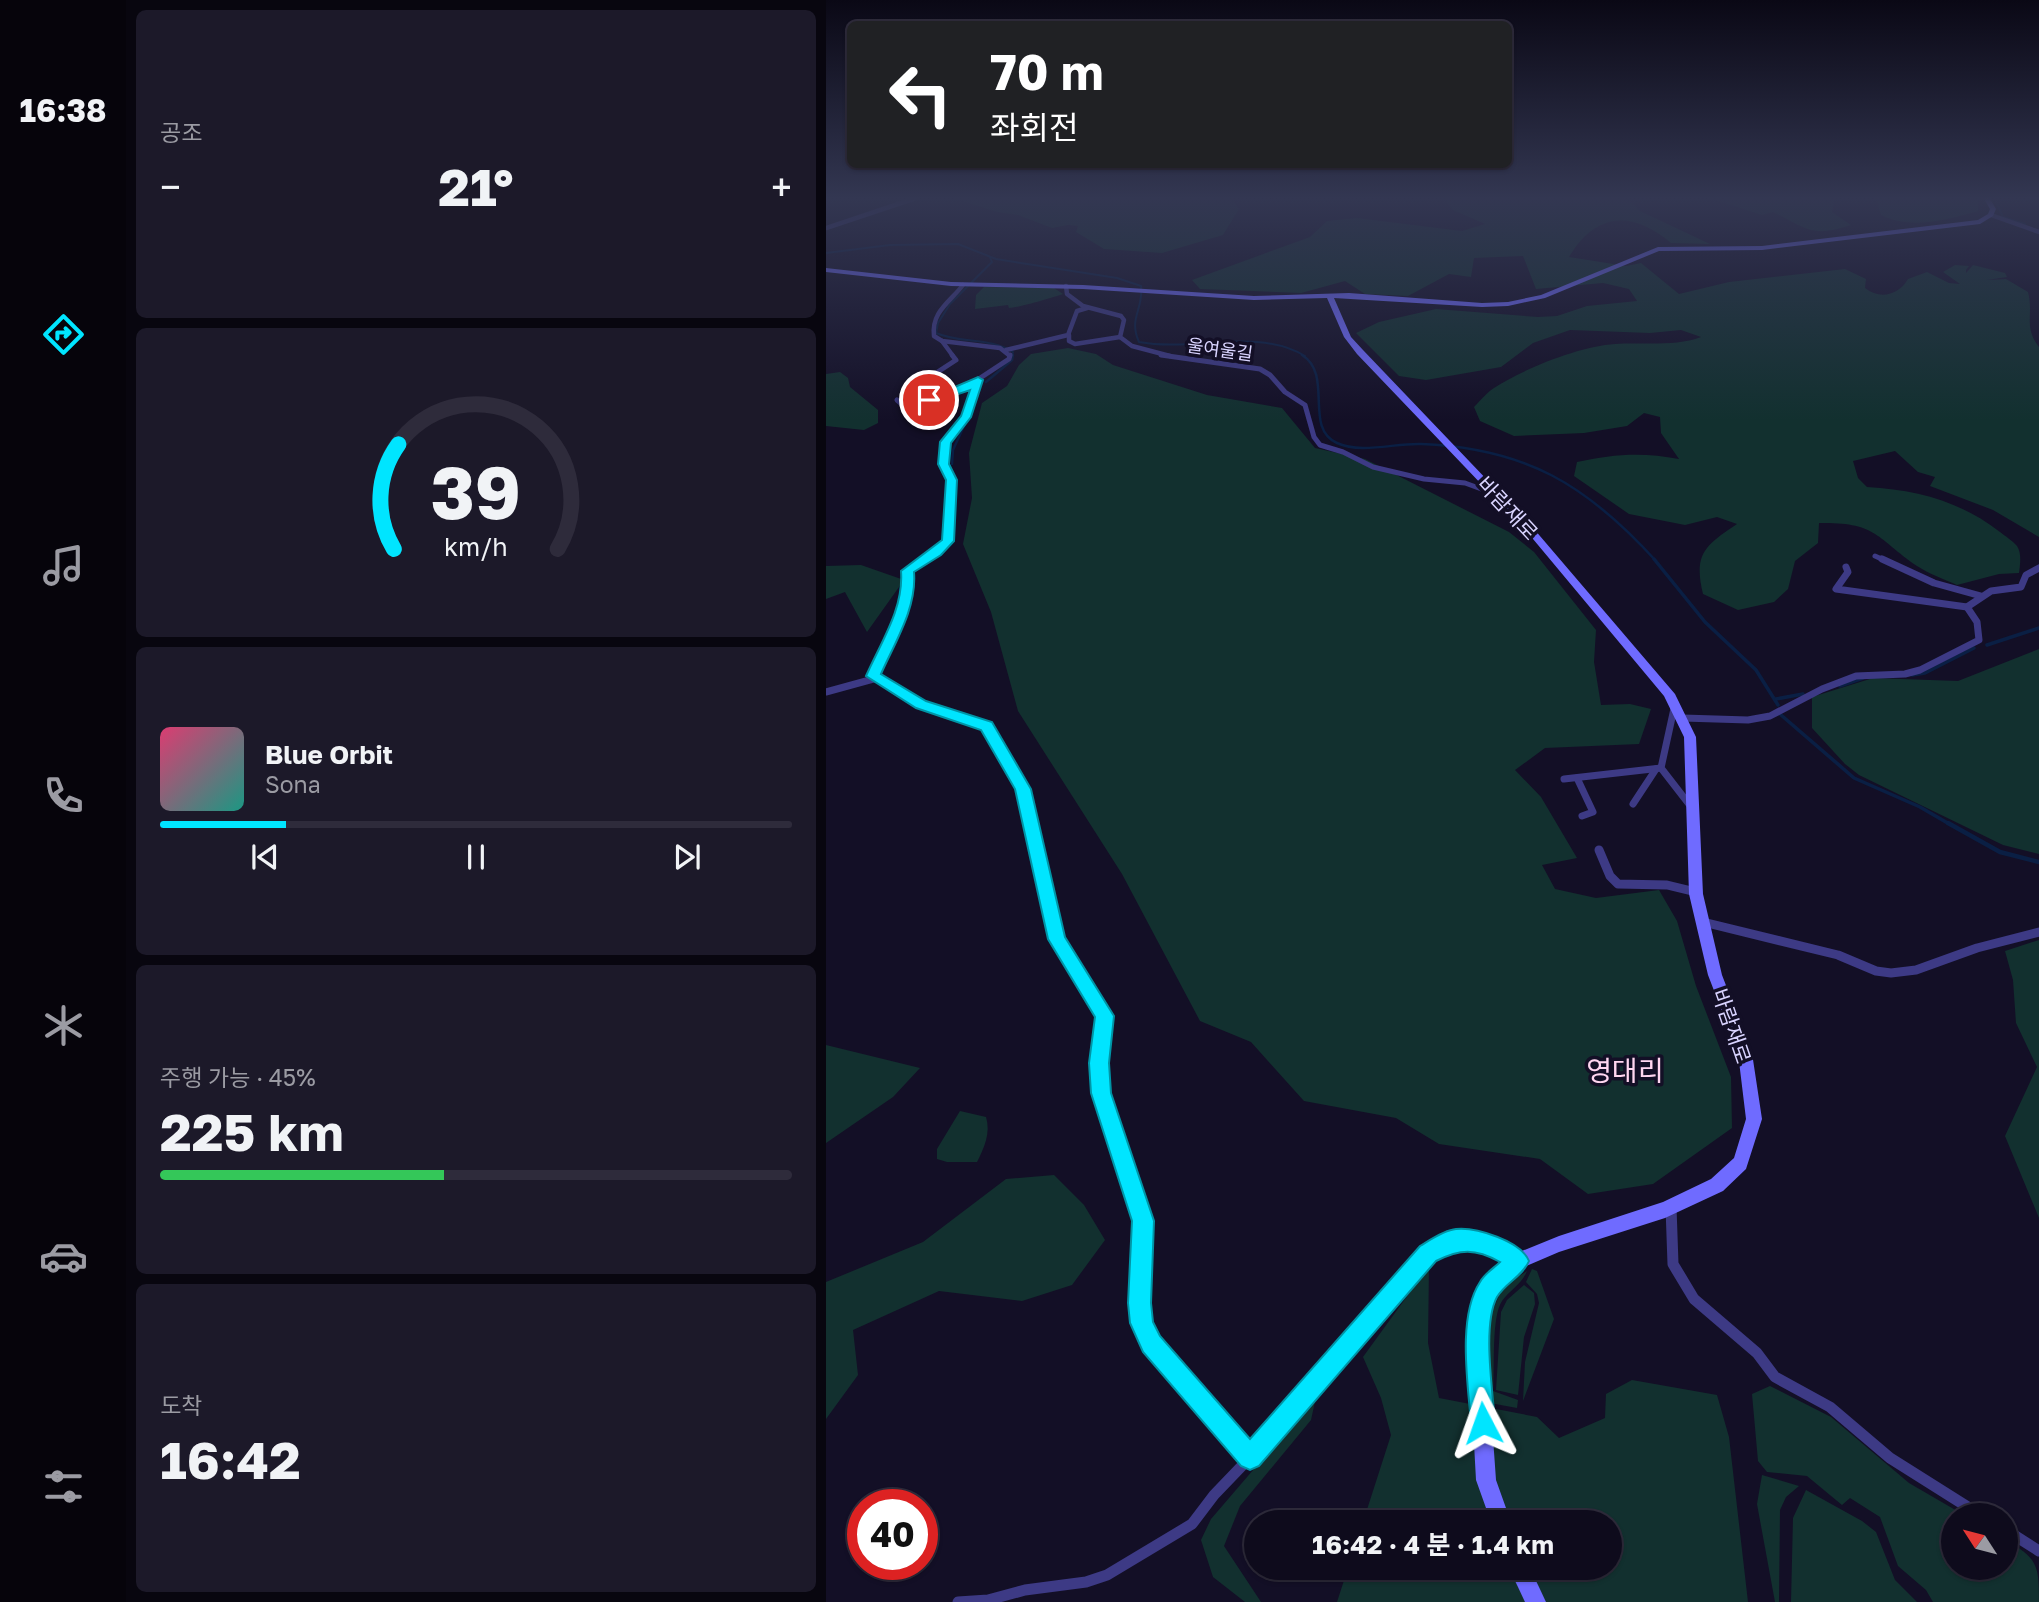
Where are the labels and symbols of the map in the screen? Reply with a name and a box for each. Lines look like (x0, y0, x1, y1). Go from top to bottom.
street label: 울여울길 (1186, 333, 1254, 365)
pin (899, 370, 959, 430)
street label: 바람재로 (1472, 471, 1544, 545)
street label: 바람재로 (1707, 985, 1757, 1067)
district label: 영대리 (1586, 1054, 1664, 1087)
position arrow (1446, 1386, 1520, 1460)
speed limit sign: 40 (847, 1489, 938, 1580)
north arrow (1941, 1503, 2018, 1580)

